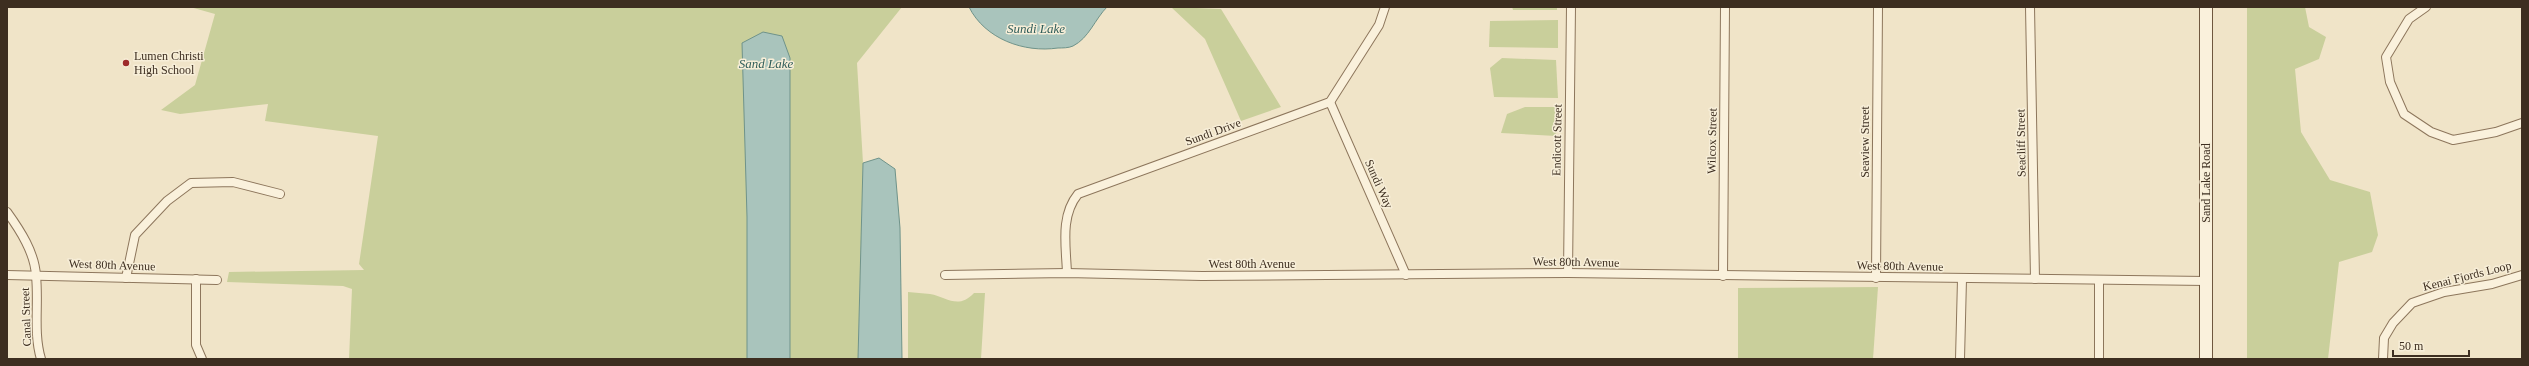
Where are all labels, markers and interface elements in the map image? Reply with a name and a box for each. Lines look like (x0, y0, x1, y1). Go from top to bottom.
water label: Sundi Lake (1007, 21, 1065, 36)
place label: Lumen Christi High School (134, 49, 204, 77)
water label: Sand Lake (739, 56, 793, 71)
marker: Lumen Christi High School (121, 58, 131, 68)
street label: Endicott Street (1549, 103, 1565, 176)
street label: Seaview Street (1858, 106, 1872, 178)
street label: Wilcox Street (1704, 107, 1720, 174)
street label: Seacliff Street (2013, 108, 2029, 177)
street label: Sundi Drive (1183, 115, 1243, 149)
street label: Sand Lake Road (2199, 143, 2213, 223)
street label: Sundi Way (1362, 157, 1396, 211)
street label: West 80th Avenue (1532, 254, 1620, 270)
street label: West 80th Avenue (68, 256, 156, 274)
street label: West 80th Avenue (1209, 257, 1295, 271)
street label: West 80th Avenue (1856, 258, 1944, 274)
street label: Kenai Fjords Loop (2421, 258, 2513, 294)
street label: Canal Street (18, 287, 34, 347)
scale bar (2393, 332, 2469, 358)
text: 50 m (2399, 339, 2424, 353)

